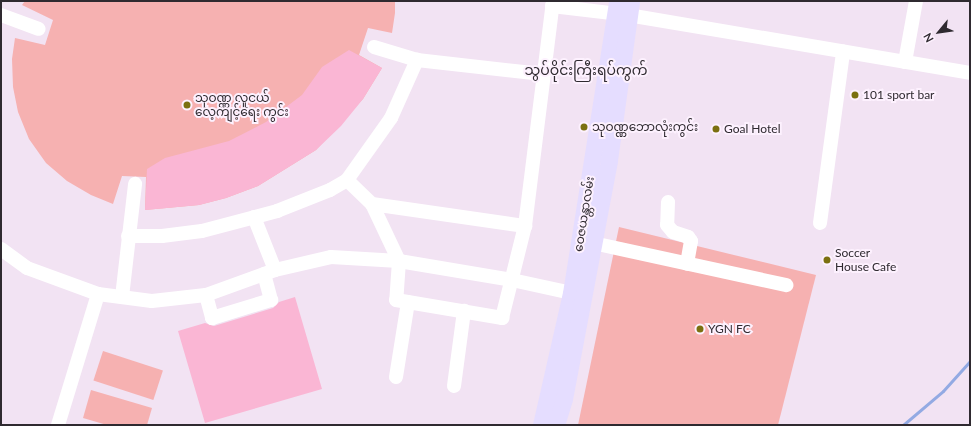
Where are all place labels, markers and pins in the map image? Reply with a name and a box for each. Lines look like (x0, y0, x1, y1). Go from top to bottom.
place label: 101 sport bar (863, 88, 934, 102)
marker: 101 sport bar (850, 90, 860, 100)
place label: သုဝဏ္ဏ လူငယ် လေ့ကျင့်ရေး ကွင်း (195, 91, 289, 119)
marker: သုဝဏ္ဏ လူငယ် လေ့ကျင့်ရေး ကွင်း (182, 100, 192, 110)
place label: သုဝဏ္ဏဘောလုံးကွင်း (592, 120, 698, 134)
marker: သုဝဏ္ဏဘောလုံးကွင်း (579, 122, 589, 132)
place label: Goal Hotel (724, 122, 780, 136)
marker: Goal Hotel (711, 124, 721, 134)
place label: Soccer House Cafe (835, 246, 896, 274)
marker: Soccer House Cafe (822, 255, 832, 265)
place label: YGN FC (708, 322, 751, 336)
marker: YGN FC (695, 324, 705, 334)

